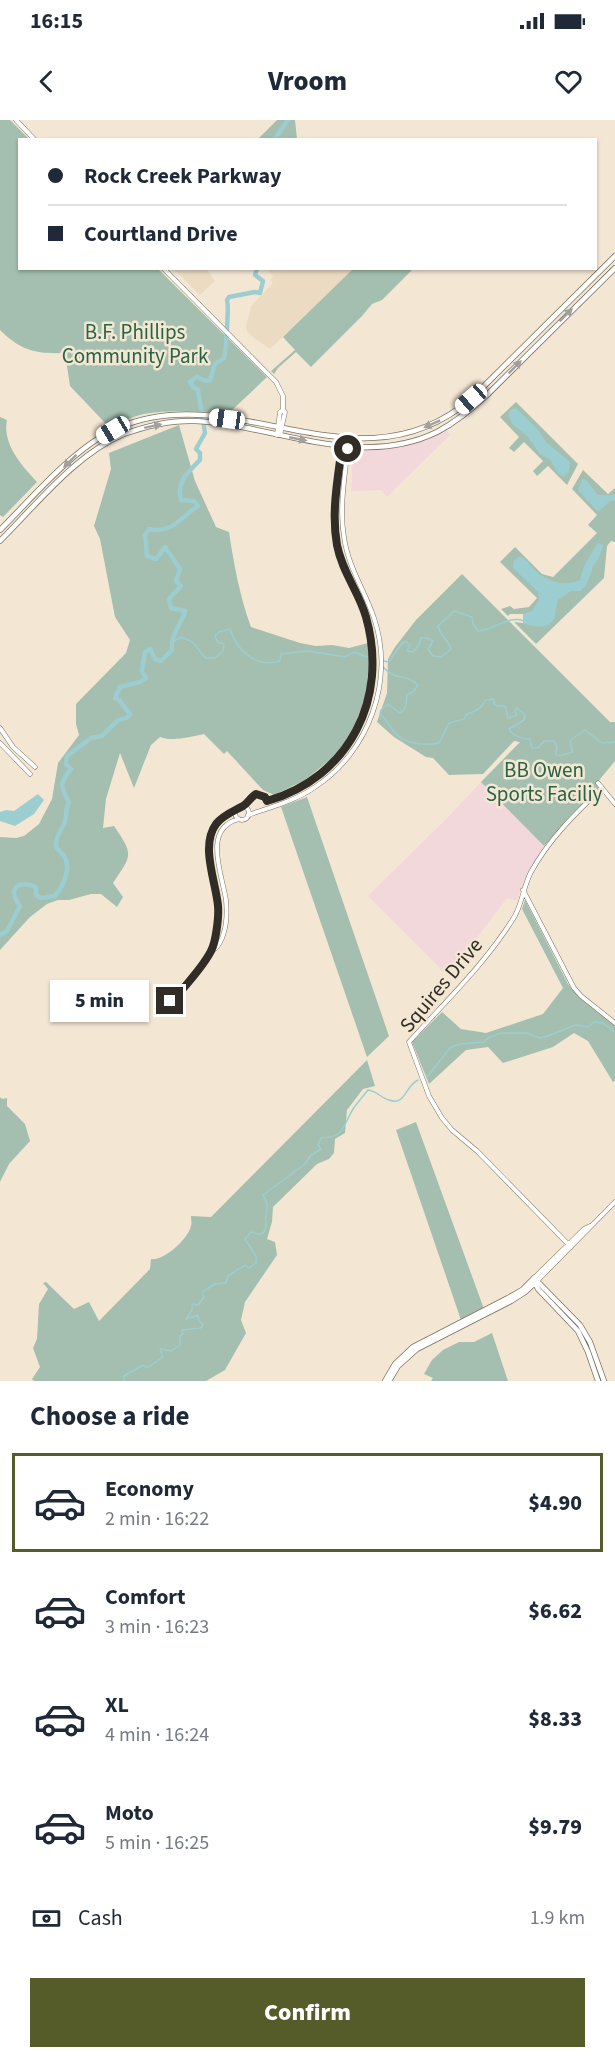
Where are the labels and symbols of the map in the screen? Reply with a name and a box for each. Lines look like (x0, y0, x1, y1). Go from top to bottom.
one-way arrow (559, 309, 573, 323)
park label: B.F. Phillips Community Park (62, 317, 209, 371)
one-way arrow (507, 361, 521, 375)
car (452, 380, 490, 418)
car (208, 408, 246, 430)
car (93, 413, 133, 447)
one-way arrow (422, 419, 440, 429)
one-way arrow (144, 421, 163, 430)
one-way arrow (289, 435, 308, 444)
route start (334, 435, 361, 462)
one-way arrow (62, 454, 77, 468)
park label: BB Owen Sports Faciliy (486, 755, 603, 809)
street label: Squires Drive (392, 931, 490, 1039)
callout: 5 min (50, 980, 149, 1022)
route end (156, 987, 183, 1014)

